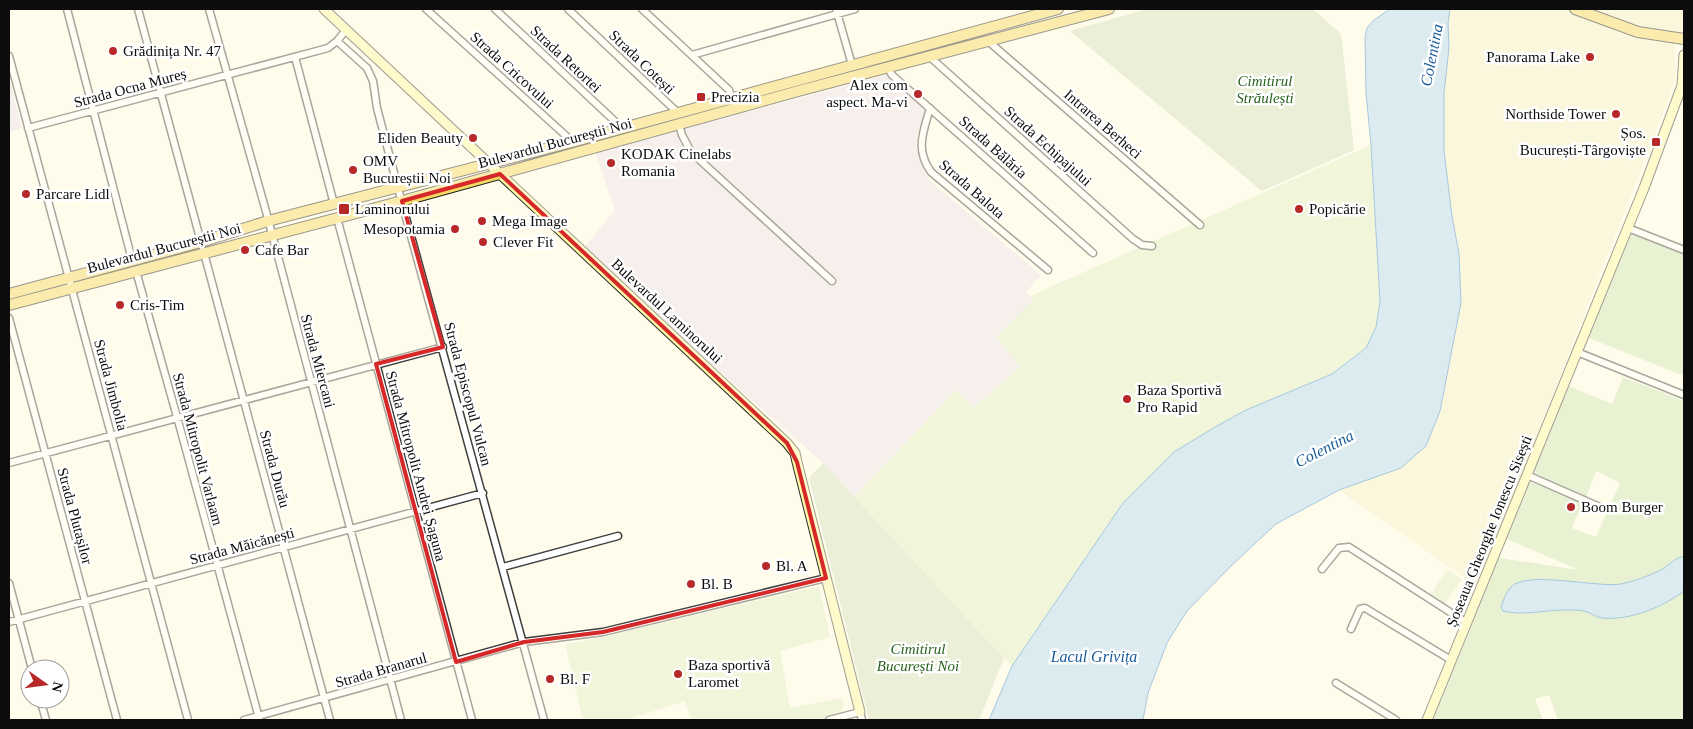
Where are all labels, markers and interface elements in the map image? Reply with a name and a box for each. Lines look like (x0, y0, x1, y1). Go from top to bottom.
street label: Strada Retortei (527, 22, 605, 96)
water label: Colentina (1417, 22, 1446, 88)
street label: Strada Cotești (605, 27, 678, 98)
street label: Strada Cricovului (467, 29, 557, 111)
place label: Grădinița Nr. 47 (123, 43, 221, 60)
marker: Grădinița Nr. 47 (107, 45, 119, 57)
place label: Panorama Lake (1486, 49, 1580, 65)
marker: Panorama Lake (1584, 51, 1596, 63)
street label: Strada Ocna Mureș (72, 65, 188, 112)
park label: Cimitirul Străulești (1236, 73, 1294, 107)
place label: Alex com aspect. Ma-vi (826, 77, 908, 110)
street label: Intrarea Berheci (1061, 86, 1145, 162)
marker: Alex com aspect. Ma-vi (912, 88, 924, 100)
place label: Precizia (711, 89, 760, 105)
marker: Precizia (695, 91, 707, 103)
street label: Strada Echipajului (1001, 103, 1095, 189)
place label: Northside Tower (1505, 106, 1606, 122)
marker: Northside Tower (1610, 108, 1622, 120)
street label: Strada Bălăria (956, 112, 1030, 182)
street label: Bulevardul Bucureștii Noi (476, 115, 634, 172)
place label: Șos. București-Târgoviște (1520, 125, 1646, 159)
place label: Eliden Beauty (378, 130, 463, 146)
marker: Eliden Beauty (467, 132, 479, 144)
marker: Șos. București-Târgoviște (1650, 136, 1662, 148)
place label: KODAK Cinelabs Romania (621, 146, 732, 179)
place label: OMV Bucureștii Noi (363, 153, 451, 187)
street label: Strada Balota (936, 156, 1008, 222)
marker: KODAK Cinelabs Romania (605, 157, 617, 169)
marker: OMV Bucureștii Noi (347, 164, 359, 176)
place label: Parcare Lidl (36, 186, 110, 202)
marker: Parcare Lidl (20, 188, 32, 200)
place label: Laminorului (355, 201, 430, 217)
place label: Popicărie (1309, 201, 1366, 217)
marker: Laminorului (337, 202, 351, 216)
marker: Popicărie (1293, 203, 1305, 215)
place label: Mega Image (492, 213, 568, 229)
marker: Mega Image (476, 215, 488, 227)
street label: Bulevardul Bucureștii Noi (85, 220, 243, 277)
place label: Mesopotamia (363, 221, 445, 237)
marker: Mesopotamia (449, 223, 461, 235)
place label: Clever Fit (493, 234, 554, 250)
marker: Clever Fit (477, 236, 489, 248)
place label: Cafe Bar (255, 242, 309, 258)
marker: Cafe Bar (239, 244, 251, 256)
street label: Bulevardul Laminorului (608, 256, 726, 366)
place label: Cris-Tim (130, 297, 185, 313)
marker: Cris-Tim (114, 299, 126, 311)
street label: Strada Miercani (298, 312, 338, 410)
street label: Strada Episcopul Vulcan (441, 320, 495, 468)
street label: Strada Jimbolia (91, 338, 131, 433)
street label: Strada Mitropolit Andrei Șaguna (382, 369, 449, 563)
street label: Strada Mitropolit Varlaam (170, 371, 226, 527)
place label: Baza Sportivă Pro Rapid (1137, 382, 1222, 415)
marker: Baza Sportivă Pro Rapid (1121, 393, 1133, 405)
water label: Colentina (1292, 427, 1356, 470)
street label: Strada Durău (257, 429, 293, 510)
street label: Șoseaua Gheorghe Ionescu Sisești (1443, 433, 1536, 629)
street label: Strada Plutașilor (53, 466, 96, 566)
place label: Boom Burger (1581, 499, 1663, 515)
marker: Boom Burger (1565, 501, 1577, 513)
street label: Strada Măicănești (188, 524, 296, 569)
place label: Bl. A (776, 558, 808, 574)
marker: Bl. A (760, 560, 772, 572)
place label: Bl. B (701, 576, 733, 592)
marker: Bl. B (685, 578, 697, 590)
park label: Cimitirul București Noi (877, 641, 959, 675)
water label: Lacul Grivița (1050, 648, 1137, 666)
street label: Strada Branarul (333, 649, 429, 691)
place label: Baza sportivă Laromet (688, 657, 770, 690)
north arrow (20, 659, 70, 709)
marker: Baza sportivă Laromet (672, 668, 684, 680)
place label: Bl. F (560, 671, 590, 687)
marker: Bl. F (544, 673, 556, 685)
text: N (49, 680, 66, 694)

